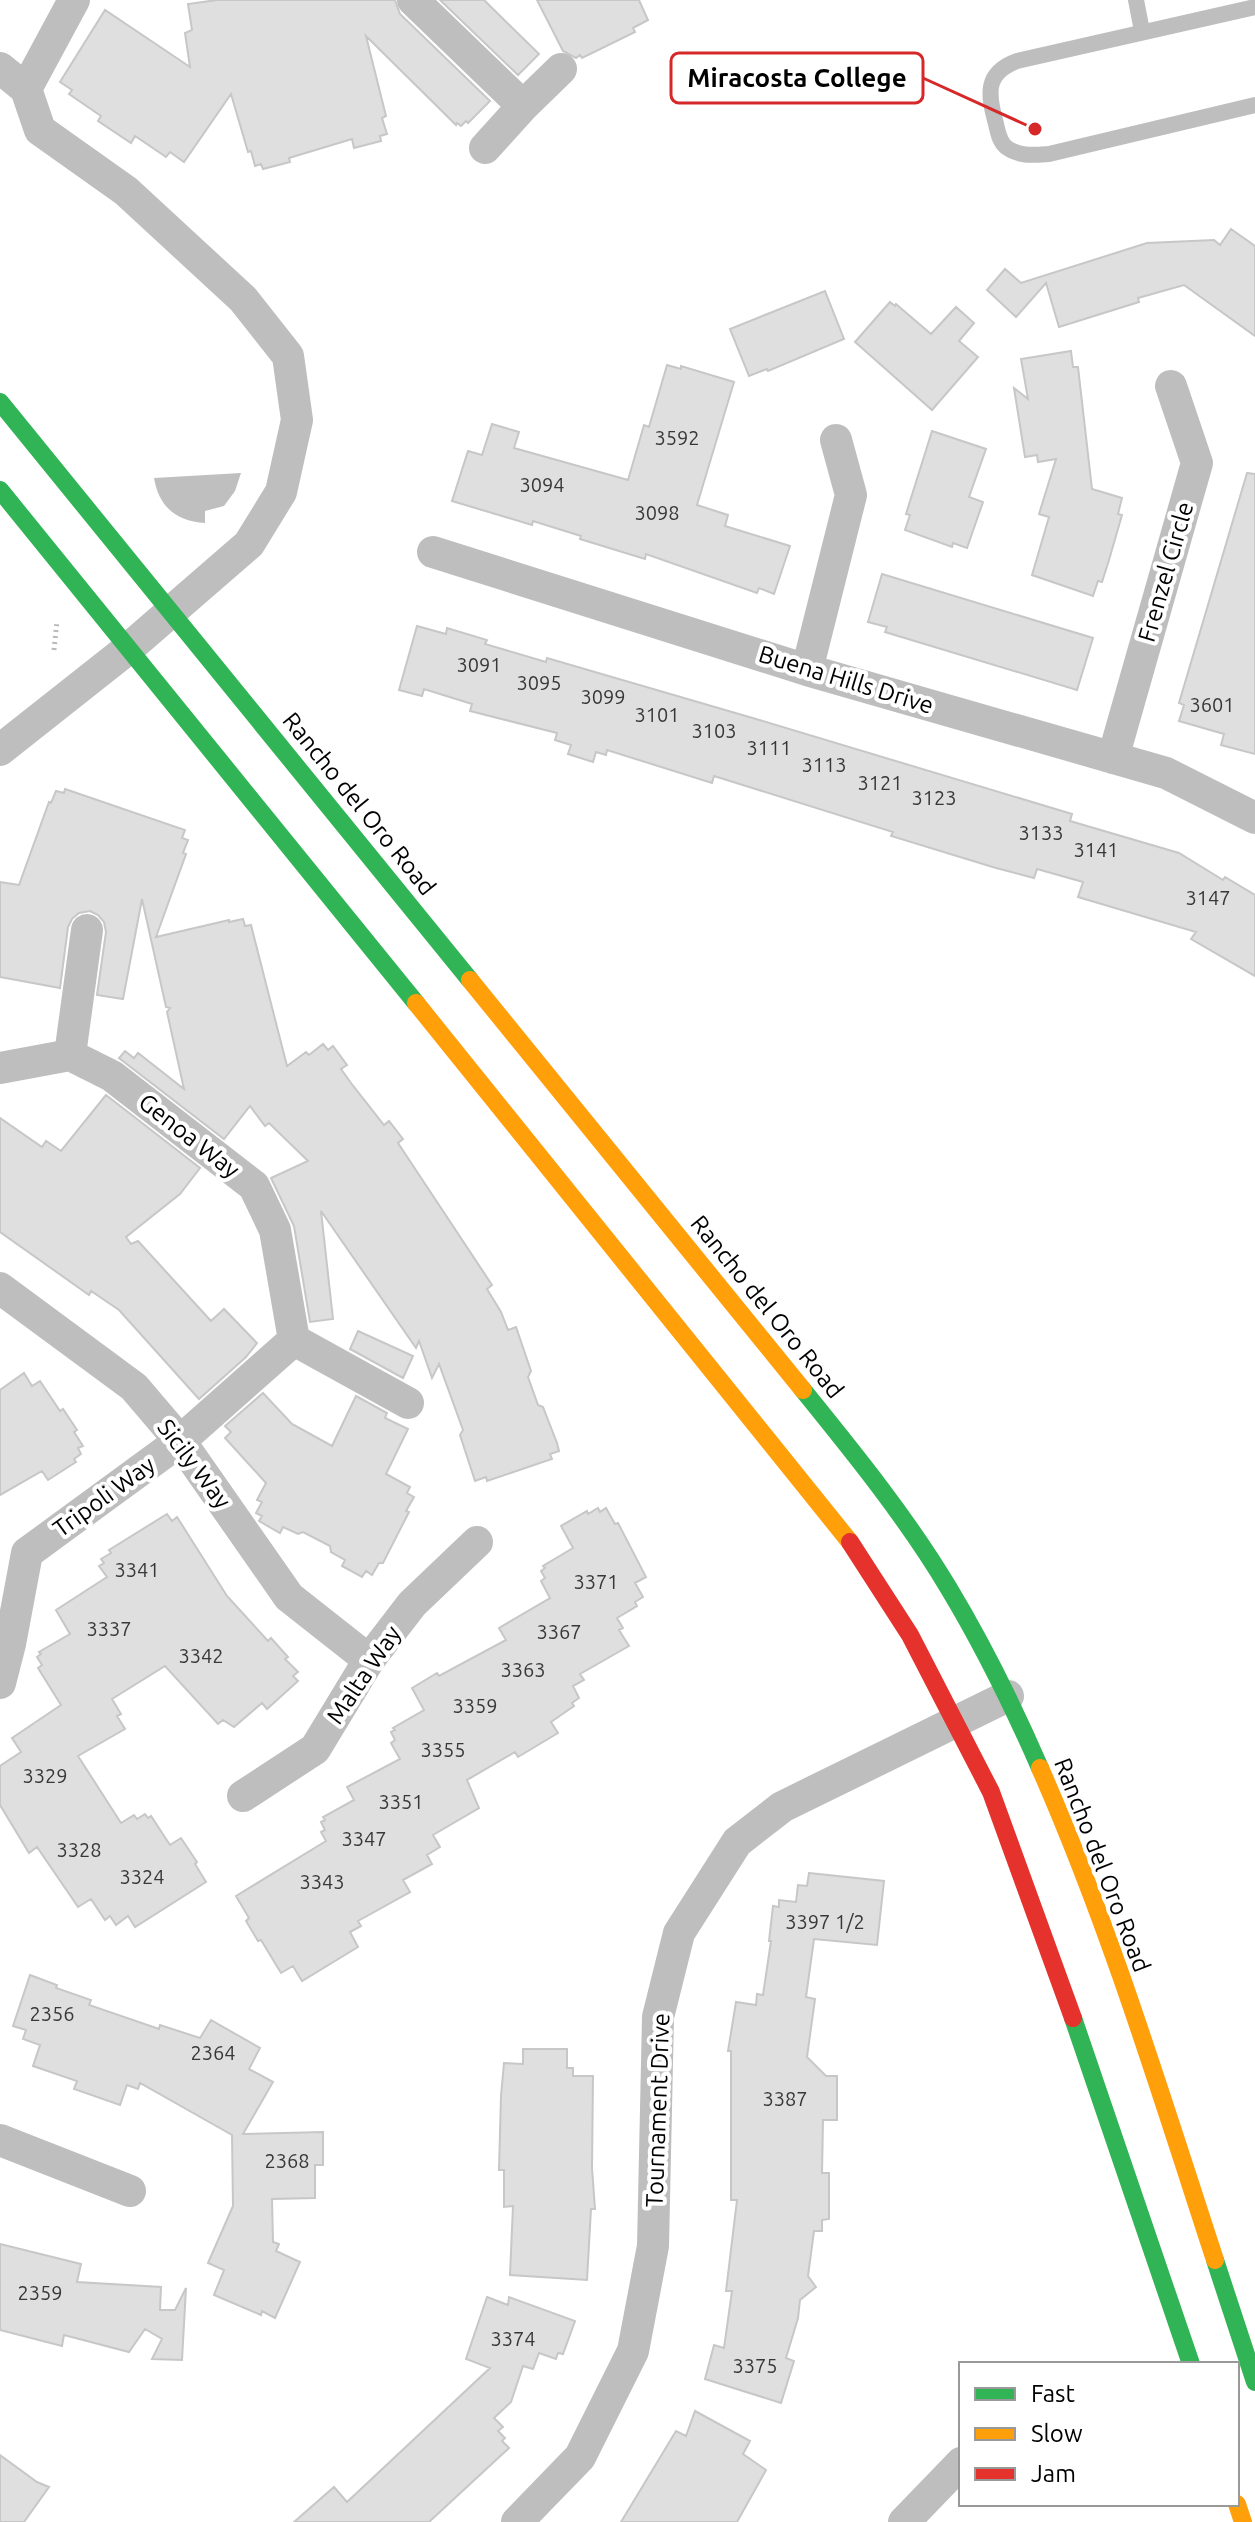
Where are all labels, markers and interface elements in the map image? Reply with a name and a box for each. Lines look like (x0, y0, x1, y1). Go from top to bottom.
callout: Miracosta College (671, 53, 923, 103)
text: Miracosta College (687, 63, 907, 92)
house number: 3592 (654, 426, 700, 449)
house number: 3094 (519, 473, 565, 496)
street label: Frenzel Circle (1133, 499, 1198, 645)
house number: 3098 (634, 501, 680, 524)
street label: Buena Hills Drive (755, 640, 937, 719)
house number: 3091 (456, 653, 502, 676)
house number: 3095 (516, 671, 562, 694)
house number: 3099 (580, 685, 626, 708)
house number: 3601 (1189, 693, 1235, 716)
house number: 3101 (634, 703, 680, 726)
street label: Rancho del Oro Road (277, 707, 441, 900)
house number: 3103 (691, 719, 737, 742)
house number: 3111 (746, 736, 792, 759)
house number: 3113 (801, 753, 847, 776)
house number: 3121 (857, 771, 903, 794)
house number: 3123 (911, 786, 957, 809)
house number: 3133 (1018, 821, 1064, 844)
house number: 3141 (1073, 838, 1119, 861)
house number: 3147 (1185, 886, 1231, 909)
street label: Genoa Way (134, 1088, 245, 1184)
street label: Rancho del Oro Road (685, 1210, 849, 1403)
street label: Sicily Way (152, 1414, 237, 1514)
street label: Tripoli Way (48, 1451, 160, 1542)
house number: 3341 (114, 1558, 160, 1581)
house number: 3371 (573, 1570, 619, 1593)
house number: 3337 (86, 1617, 132, 1640)
street label: Malta Way (321, 1620, 406, 1729)
house number: 3367 (536, 1620, 582, 1643)
house number: 3342 (178, 1644, 224, 1667)
house number: 3363 (500, 1658, 546, 1681)
house number: 3359 (452, 1694, 498, 1717)
house number: 3355 (420, 1738, 466, 1761)
street label: Rancho del Oro Road (1049, 1754, 1156, 1976)
house number: 3329 (22, 1764, 68, 1787)
house number: 3351 (378, 1790, 424, 1813)
house number: 3347 (341, 1827, 387, 1850)
house number: 3328 (56, 1838, 102, 1861)
house number: 3324 (119, 1865, 165, 1888)
house number: 3343 (299, 1870, 345, 1893)
house number: 3397 1/2 (785, 1910, 865, 1933)
house number: 2356 (29, 2002, 75, 2025)
street label: Tournament Drive (641, 2012, 674, 2208)
house number: 2364 (190, 2041, 236, 2064)
house number: 3387 (762, 2087, 808, 2110)
house number: 2368 (264, 2149, 310, 2172)
house number: 2359 (17, 2281, 63, 2304)
house number: 3374 (490, 2327, 536, 2350)
house number: 3375 (732, 2354, 778, 2377)
legend (959, 2362, 1239, 2506)
text: Fast (1031, 2380, 1075, 2407)
text: Slow (1031, 2420, 1083, 2447)
text: Jam (1031, 2460, 1076, 2487)

